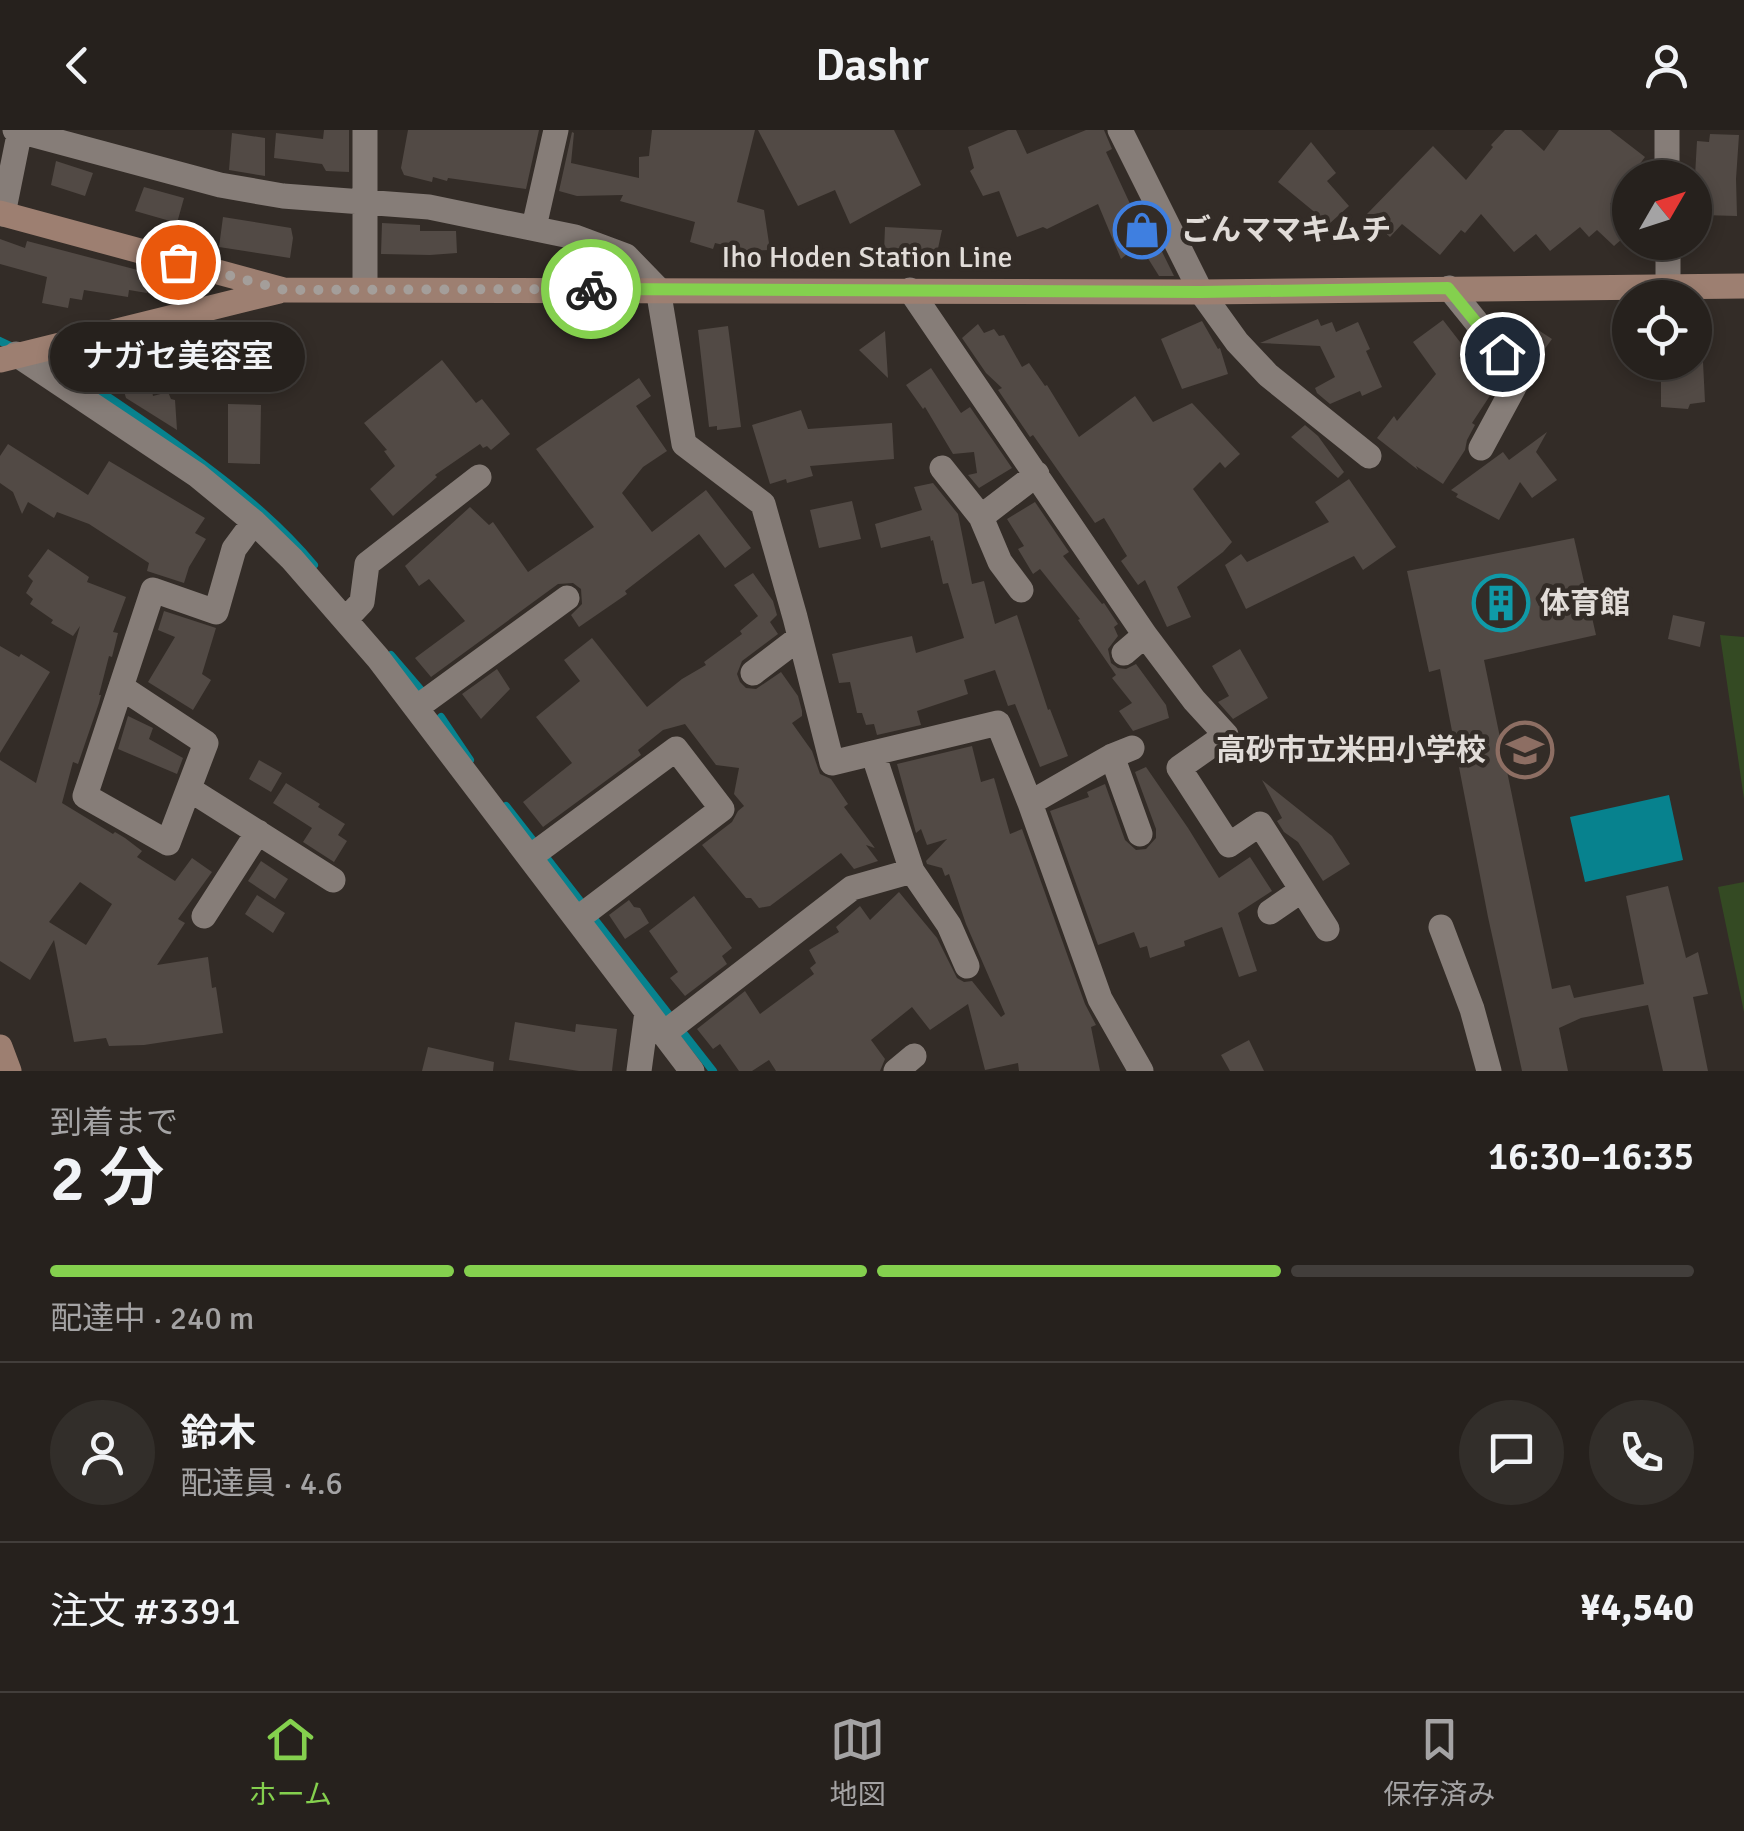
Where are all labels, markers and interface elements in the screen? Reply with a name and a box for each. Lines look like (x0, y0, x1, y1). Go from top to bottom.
icon: back (50, 38, 105, 93)
text: Dashr (815, 38, 929, 93)
icon: person (1639, 38, 1694, 93)
north arrow (1612, 160, 1712, 260)
map controls (1612, 160, 1712, 380)
shop icon: ごんママキムチ (1112, 200, 1172, 260)
place label: ごんママキムチ (1181, 212, 1391, 249)
pin (136, 220, 221, 305)
icon: bag (151, 235, 206, 290)
courier (541, 239, 641, 339)
street label: Iho Hoden Station Line (721, 239, 1013, 276)
icon: bike (564, 262, 619, 317)
button: locate (1612, 280, 1712, 380)
pin (1460, 312, 1545, 397)
callout: ナガセ美容室 (51, 322, 306, 392)
icon: home (1475, 327, 1530, 382)
text: ナガセ美容室 (81, 337, 274, 376)
building icon: 体育館 (1471, 573, 1531, 633)
place label: 体育館 (1540, 585, 1630, 622)
school or university icon: 高砂市立米田小学校 (1495, 720, 1555, 780)
place label: 高砂市立米田小学校 (1216, 732, 1486, 769)
text: 到着まで (50, 1103, 178, 1142)
text: 16:30–16:35 (1488, 1133, 1694, 1180)
text: 2 分 (50, 1139, 164, 1219)
text: 配達中 · 240 m (50, 1299, 254, 1338)
button: person (50, 1400, 155, 1505)
button: chat (1459, 1400, 1564, 1505)
button: phone (1589, 1400, 1694, 1505)
text: 鈴木 (180, 1410, 256, 1457)
text: 配達員 · 4.6 (180, 1464, 343, 1503)
text: ¥4,540 (1580, 1584, 1694, 1631)
text: 注文 #3391 (50, 1588, 241, 1635)
tab: ホーム (249, 1712, 332, 1812)
tab: 地図 (830, 1712, 886, 1812)
tab: 保存済み (1383, 1712, 1495, 1812)

